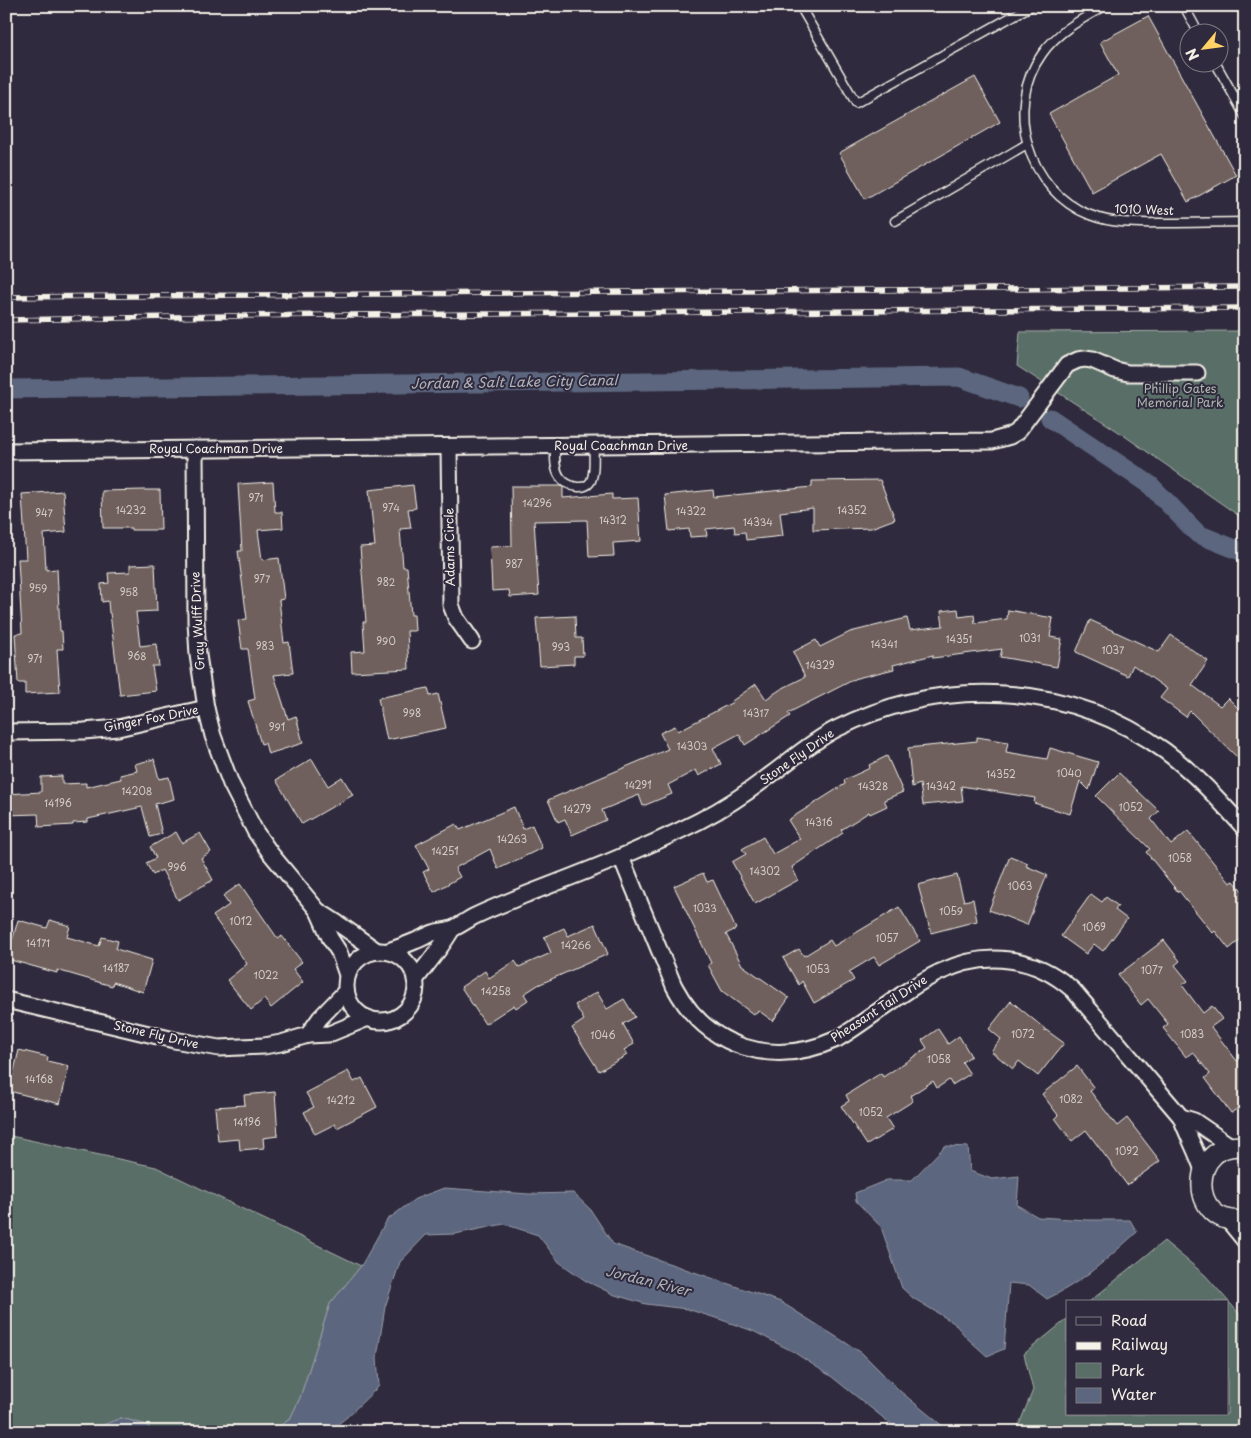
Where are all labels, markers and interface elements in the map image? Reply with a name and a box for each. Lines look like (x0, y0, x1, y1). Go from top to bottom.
north arrow (1178, 22, 1228, 72)
text: N (1180, 45, 1204, 64)
street label: 1010 West (1114, 199, 1174, 219)
water label: Jordan & Salt Lake City Canal (411, 369, 620, 394)
park label: Phillip Gates Memorial Park (1137, 379, 1223, 411)
street label: Royal Coachman Drive (554, 436, 688, 454)
street label: Royal Coachman Drive (149, 439, 283, 457)
house number: 971 (248, 490, 264, 505)
house number: 14296 (522, 495, 552, 510)
house number: 974 (382, 500, 400, 515)
house number: 14232 (116, 502, 146, 517)
house number: 14352 (837, 502, 867, 517)
house number: 14322 (676, 503, 706, 518)
house number: 947 (35, 505, 53, 520)
street label: Adams Circle (439, 507, 459, 586)
house number: 14312 (599, 512, 627, 527)
house number: 14334 (743, 514, 773, 529)
house number: 987 (505, 556, 523, 571)
street label: Gray Wulff Drive (185, 571, 209, 671)
house number: 977 (254, 571, 271, 586)
house number: 982 (377, 574, 395, 589)
house number: 959 (29, 580, 47, 595)
house number: 958 (120, 584, 138, 599)
house number: 1031 (1019, 630, 1041, 645)
house number: 14351 (946, 631, 972, 646)
house number: 990 (376, 633, 396, 648)
house number: 14341 (870, 636, 898, 651)
house number: 983 (256, 638, 274, 653)
house number: 993 (552, 639, 570, 654)
house number: 1037 (1102, 642, 1125, 657)
house number: 968 (128, 648, 146, 663)
house number: 971 (27, 651, 43, 666)
house number: 14329 (805, 657, 835, 672)
street label: Ginger Fox Drive (102, 700, 200, 736)
house number: 998 (403, 705, 421, 720)
house number: 14317 (743, 705, 769, 720)
house number: 991 (269, 719, 285, 734)
street label: Stone Fly Drive (756, 724, 837, 788)
house number: 14303 (677, 738, 707, 753)
house number: 1040 (1056, 765, 1082, 780)
house number: 14352 (986, 766, 1016, 781)
house number: 14291 (624, 777, 652, 792)
house number: 14328 (858, 778, 888, 793)
house number: 14342 (926, 778, 956, 793)
house number: 14208 (122, 783, 152, 798)
house number: 14196 (44, 795, 72, 810)
house number: 1052 (1119, 799, 1143, 814)
house number: 14279 (563, 801, 591, 816)
house number: 14316 (805, 814, 833, 829)
house number: 14263 (497, 831, 527, 846)
house number: 14251 (431, 843, 459, 858)
house number: 1058 (1168, 850, 1192, 865)
house number: 996 (168, 859, 186, 874)
house number: 14302 (750, 863, 780, 878)
house number: 1063 (1008, 878, 1032, 893)
house number: 1033 (693, 900, 717, 915)
house number: 1059 (939, 903, 963, 918)
house number: 1012 (230, 913, 252, 928)
house number: 1069 (1082, 919, 1106, 934)
house number: 1057 (876, 930, 899, 945)
house number: 14171 (26, 935, 50, 950)
house number: 14266 (561, 937, 591, 952)
house number: 14187 (103, 960, 130, 975)
house number: 1053 (806, 961, 830, 976)
house number: 1077 (1141, 962, 1164, 977)
house number: 1022 (254, 967, 278, 982)
street label: Pheasant Tail Drive (827, 970, 930, 1046)
house number: 14258 (481, 983, 511, 998)
street label: Stone Fly Drive (112, 1015, 201, 1053)
house number: 1072 (1011, 1026, 1035, 1041)
house number: 1083 (1180, 1026, 1204, 1041)
house number: 1046 (591, 1027, 615, 1042)
house number: 1058 (927, 1051, 951, 1066)
house number: 14168 (25, 1071, 53, 1086)
house number: 1082 (1059, 1091, 1083, 1106)
house number: 14212 (327, 1092, 355, 1107)
house number: 1052 (859, 1104, 883, 1119)
house number: 14196 (233, 1114, 261, 1129)
house number: 1092 (1115, 1143, 1139, 1158)
water label: Jordan River (604, 1260, 695, 1302)
legend (1066, 1300, 1228, 1416)
text: Road (1111, 1308, 1147, 1331)
text: Railway (1111, 1332, 1168, 1355)
text: Park (1111, 1358, 1145, 1381)
text: Water (1111, 1382, 1156, 1405)

